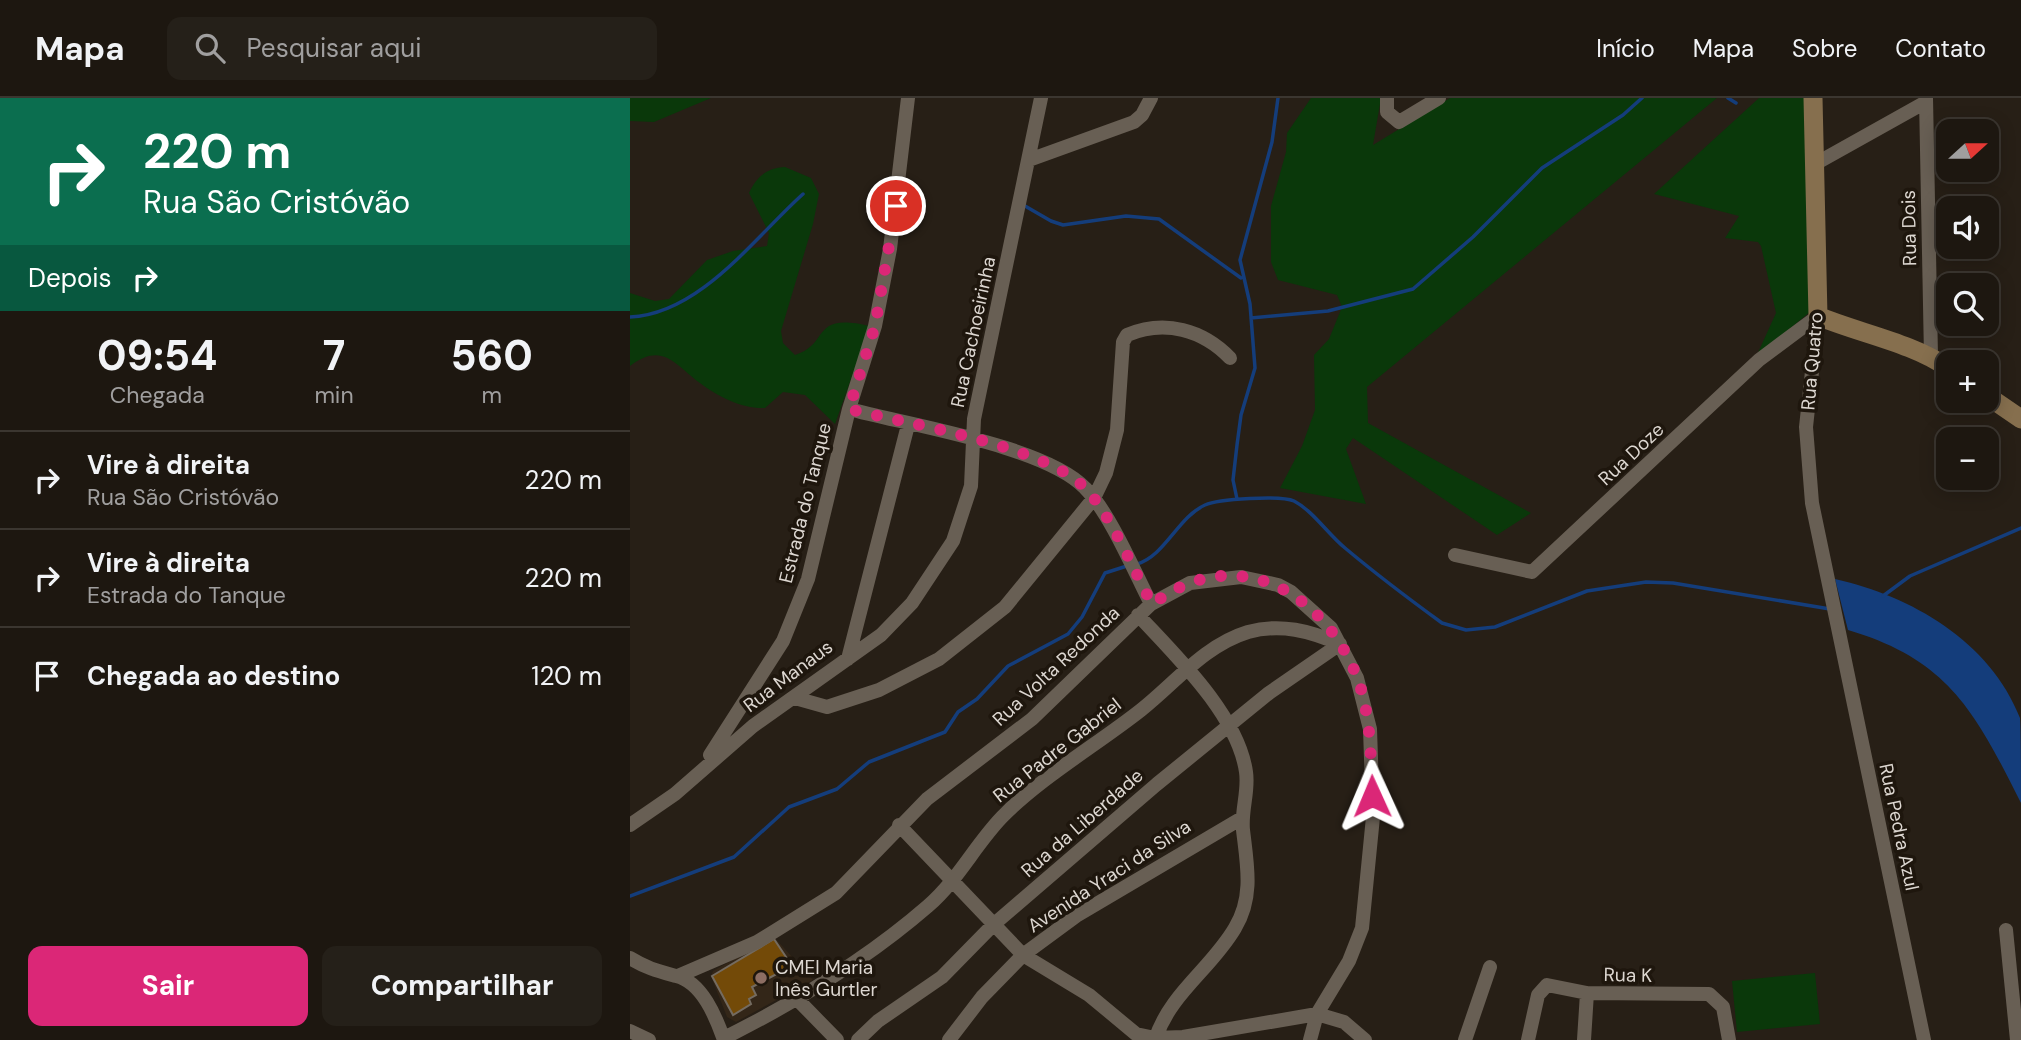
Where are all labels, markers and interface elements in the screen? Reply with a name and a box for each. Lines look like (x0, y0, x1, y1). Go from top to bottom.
search box (167, 17, 657, 80)
text: Mapa (35, 27, 125, 70)
icon: search (191, 29, 229, 67)
text: Pesquisar aqui (247, 31, 421, 65)
text: Início (1596, 33, 1655, 64)
text: Mapa (1693, 33, 1754, 64)
text: Sobre (1792, 33, 1857, 64)
text: Contato (1895, 33, 1986, 64)
text: 220 m (143, 119, 291, 183)
north arrow (1936, 119, 1998, 182)
map controls (1936, 119, 1999, 490)
icon: right (28, 126, 119, 217)
pin (866, 176, 926, 236)
text: Rua São Cristóvão (143, 181, 410, 223)
icon: arrive (877, 187, 915, 225)
street label: Rua Dois (1896, 190, 1922, 266)
button: sound (1936, 196, 1999, 259)
street label: Rua Cachoeirinha (945, 254, 1001, 410)
icon: right (126, 259, 164, 297)
text: Depois (28, 261, 112, 295)
button: search (1936, 273, 1999, 336)
street label: Rua Quatro (1795, 311, 1829, 411)
text: 09:54 (97, 328, 217, 383)
text: 7 (323, 328, 345, 383)
text: 560 (451, 328, 533, 383)
button: + (1936, 350, 1999, 413)
text: Chegada (110, 380, 205, 410)
text: min (314, 380, 354, 410)
text: m (482, 380, 502, 410)
street label: Rua Doze (1593, 417, 1669, 491)
street label: Estrada do Tanque (773, 420, 837, 586)
button: − (1936, 427, 1999, 490)
text: Vire à direita (87, 448, 250, 482)
icon: right (28, 461, 66, 499)
text: 220 m (524, 463, 602, 497)
text: Rua São Cristóvão (87, 482, 279, 512)
text: Vire à direita (87, 546, 250, 580)
icon: right (28, 559, 66, 597)
text: 220 m (524, 561, 602, 595)
text: Estrada do Tanque (87, 580, 286, 610)
street label: Rua Volta Redonda (987, 601, 1125, 731)
street label: Rua Manaus (738, 634, 838, 718)
icon: arrive (28, 657, 66, 695)
text: Chegada ao destino (87, 659, 340, 693)
text: 120 m (531, 659, 602, 693)
street label: Rua Padre Gabriel (988, 692, 1126, 808)
position arrow (1335, 759, 1409, 833)
street label: Rua Pedra Azul (1873, 761, 1925, 893)
street label: Rua da Liberdade (1016, 763, 1148, 883)
street label: Avenida Yraci da Silva (1023, 814, 1195, 938)
button: Sair (28, 946, 308, 1026)
button: Compartilhar (322, 946, 602, 1026)
place label: CMEI Maria Inês Gurtler (775, 955, 878, 1002)
street label: Rua K (1603, 962, 1653, 988)
marker: CMEI Maria Inês Gurtler (753, 970, 769, 986)

